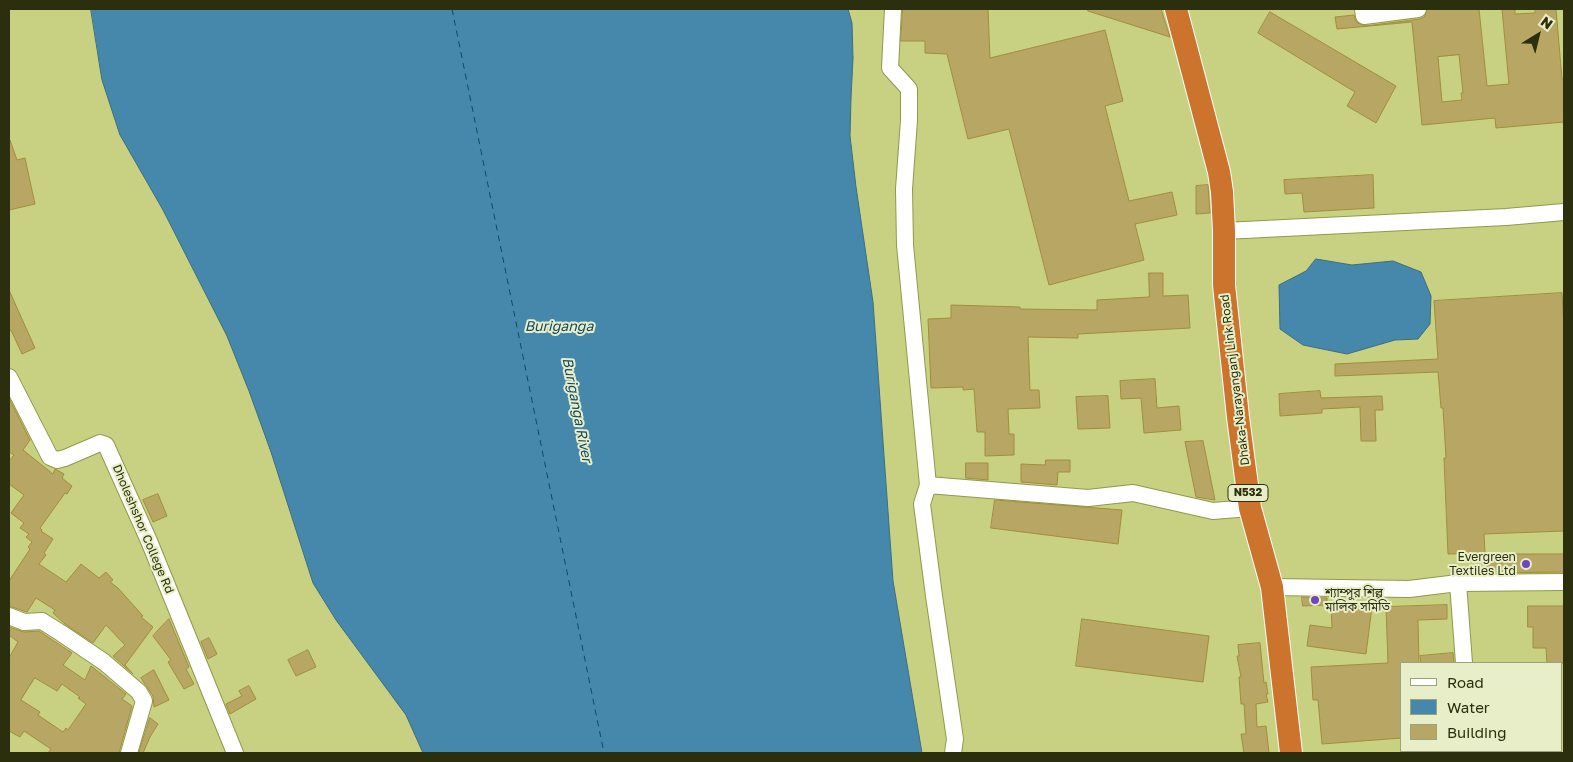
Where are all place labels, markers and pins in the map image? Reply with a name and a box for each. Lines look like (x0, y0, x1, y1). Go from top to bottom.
place label: Evergreen Textiles Ltd (1449, 550, 1516, 578)
marker: Evergreen Textiles Ltd (1520, 558, 1532, 570)
place label: শ্যাম্পুর শিল্প মালিক সমিতি (1325, 586, 1390, 614)
marker: শ্যাম্পুর শিল্প মালিক সমিতি (1309, 594, 1321, 606)

